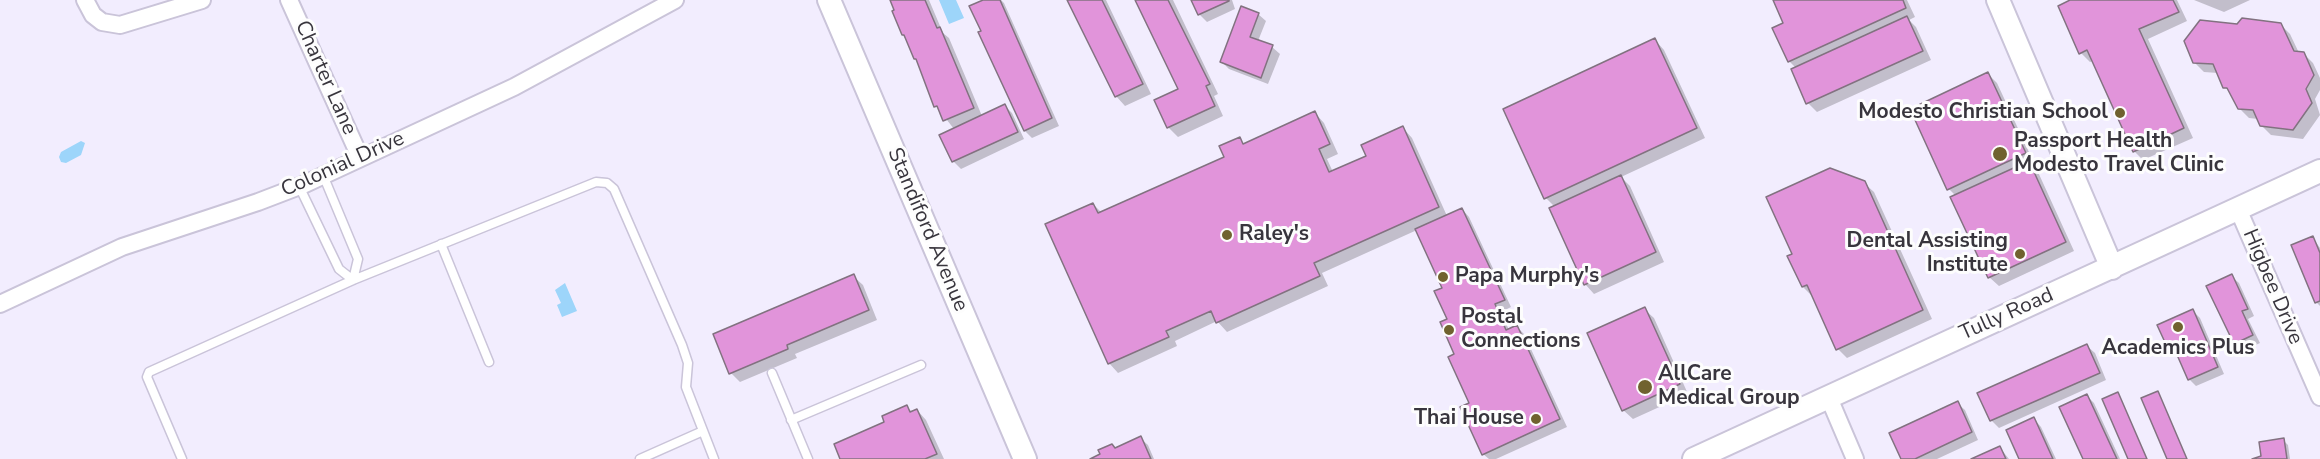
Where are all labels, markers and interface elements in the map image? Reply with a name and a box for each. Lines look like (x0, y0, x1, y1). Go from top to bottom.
street label: Charter Lane (289, 17, 361, 139)
place label: Modesto Christian School (1858, 100, 2108, 126)
marker: Modesto Christian School (2113, 106, 2127, 120)
street label: Colonial Drive (277, 127, 409, 203)
place label: Passport Health Modesto Travel Clinic (2014, 129, 2224, 179)
street label: Standiford Avenue (881, 144, 973, 316)
marker: Passport Health Modesto Travel Clinic (1991, 145, 2009, 163)
place label: Raley's (1239, 222, 1309, 248)
street label: Higbee Drive (2236, 225, 2308, 349)
marker: Raley's (1220, 228, 1234, 242)
place label: Dental Assisting Institute (1847, 229, 2008, 279)
marker: Dental Assisting Institute (2013, 247, 2027, 261)
place label: Papa Murphy's (1455, 264, 1599, 290)
marker: Papa Murphy's (1436, 270, 1450, 284)
street label: Tully Road (1956, 283, 2058, 347)
place label: Postal Connections (1461, 305, 1581, 355)
marker: Academics Plus (2171, 320, 2185, 334)
marker: Postal Connections (1442, 323, 1456, 337)
place label: Academics Plus (2101, 336, 2255, 362)
place label: AllCare Medical Group (1658, 362, 1800, 412)
marker: AllCare Medical Group (1636, 378, 1654, 396)
place label: Thai House (1414, 406, 1524, 432)
marker: Thai House (1529, 412, 1543, 426)

